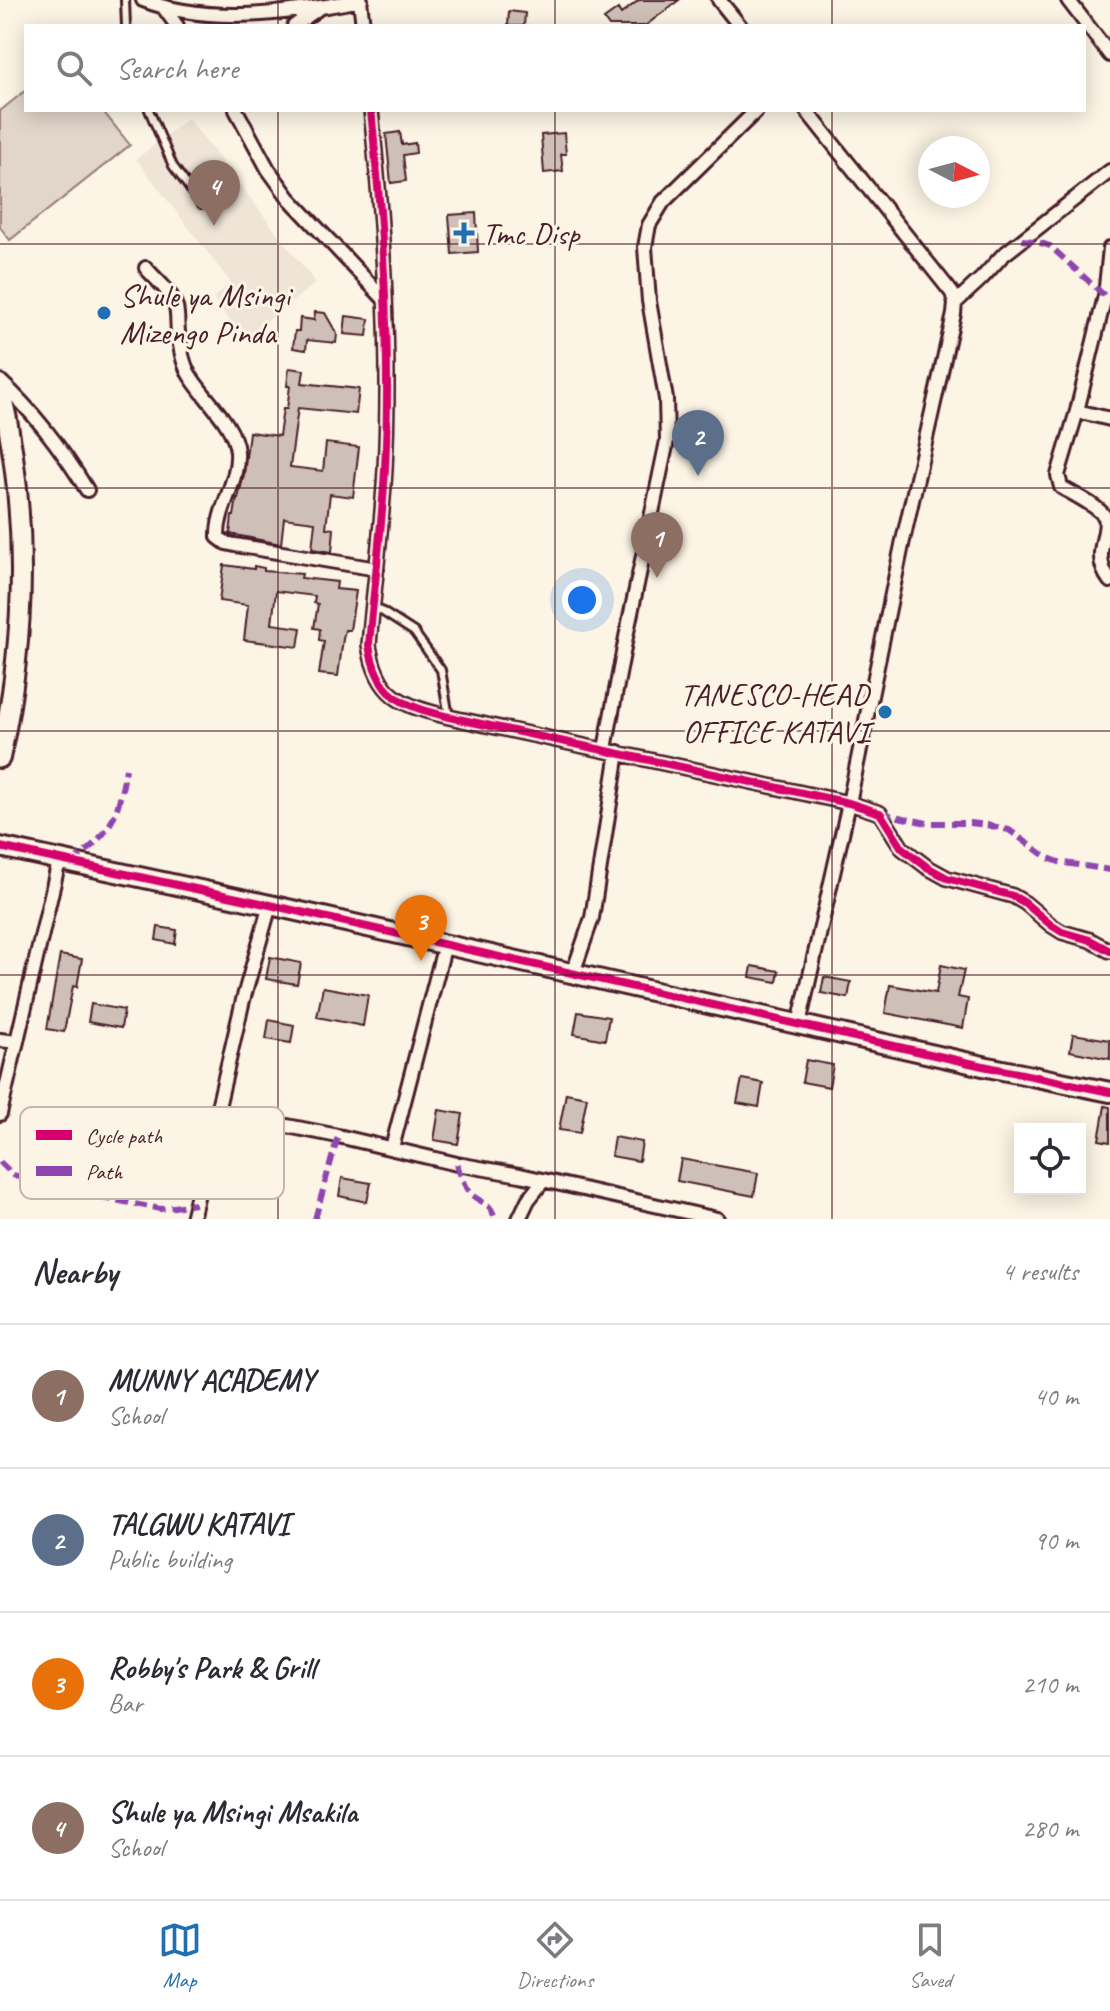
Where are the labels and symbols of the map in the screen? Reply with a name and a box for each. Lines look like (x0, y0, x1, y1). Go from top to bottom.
north arrow (918, 136, 990, 208)
pin: 4 (188, 160, 240, 226)
place label: Tmc Disp (482, 213, 581, 254)
marker: Tmc Disp (453, 222, 475, 244)
place label: Shule ya Msingi Mizengo Pinda (120, 275, 294, 353)
marker: Shule ya Msingi Mizengo Pinda (95, 304, 113, 322)
pin: 2 (672, 410, 724, 476)
pin: 1 (631, 512, 683, 578)
your location (562, 580, 602, 620)
place label: TANESCO-HEAD OFFICE KATAVI (680, 674, 875, 752)
marker: TANESCO-HEAD OFFICE KATAVI (876, 703, 894, 721)
pin: 3 (395, 895, 447, 961)
legend (20, 1107, 284, 1199)
text: Cycle path (86, 1122, 163, 1150)
text: Path (86, 1158, 123, 1186)

